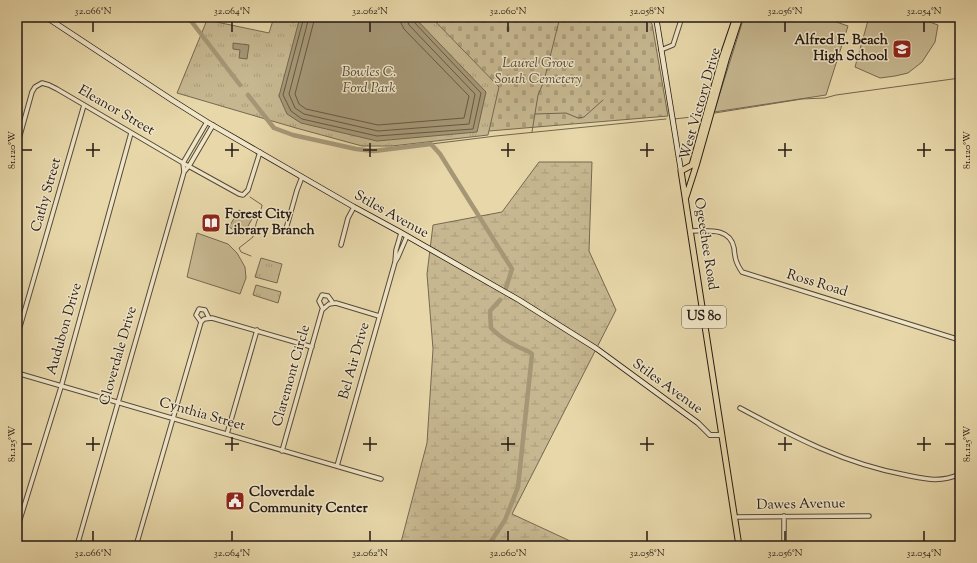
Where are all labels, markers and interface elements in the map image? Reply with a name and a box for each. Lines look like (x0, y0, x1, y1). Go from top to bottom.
text: 32.066°N (75, 4, 111, 19)
text: 32.064°N (214, 4, 250, 19)
text: 32.062°N (352, 4, 388, 19)
text: 32.060°N (490, 4, 526, 19)
text: 32.058°N (629, 4, 665, 19)
text: 32.056°N (767, 4, 803, 19)
text: 32.054°N (906, 4, 942, 19)
place label: Alfred E. Beach High School (794, 31, 889, 67)
school or university icon: Alfred E. Beach High School (891, 38, 913, 60)
street label: West Victory Drive (675, 46, 727, 162)
park label: Laurel Grove South Cemetery (495, 54, 582, 90)
park label: Bowles C. Ford Park (342, 63, 396, 99)
street label: Eleanor Street (74, 81, 158, 141)
text: 81.120°W (5, 131, 20, 169)
text: 81.120°W (960, 131, 975, 169)
street label: Cathy Street (27, 155, 67, 234)
street label: Stiles Avenue (350, 186, 432, 244)
street label: Ogeechee Road (688, 196, 722, 292)
place label: Forest City Library Branch (225, 205, 316, 241)
library icon: Forest City Library Branch (200, 212, 222, 234)
street label: Ross Road (784, 265, 850, 303)
street label: Audubon Drive (42, 281, 88, 377)
street label: Cloverdale Drive (95, 304, 143, 408)
road number: US 80 (682, 306, 726, 328)
street label: Bel Air Drive (334, 320, 376, 402)
street label: Claremont Circle (268, 323, 316, 429)
street label: Stiles Avenue (628, 355, 706, 419)
street label: Cynthia Street (157, 393, 248, 437)
text: 81.125°W (5, 426, 20, 462)
text: 81.125°W (960, 426, 975, 462)
place label: Cloverdale Community Center (249, 483, 368, 519)
public building icon: Cloverdale Community Center (224, 490, 246, 512)
street label: Dawes Avenue (756, 494, 846, 516)
text: 32.066°N (75, 546, 111, 561)
text: 32.064°N (214, 546, 250, 561)
text: 32.062°N (352, 546, 388, 561)
text: 32.060°N (490, 546, 526, 561)
text: 32.058°N (629, 546, 665, 561)
text: 32.056°N (767, 546, 803, 561)
text: 32.054°N (906, 546, 942, 561)

